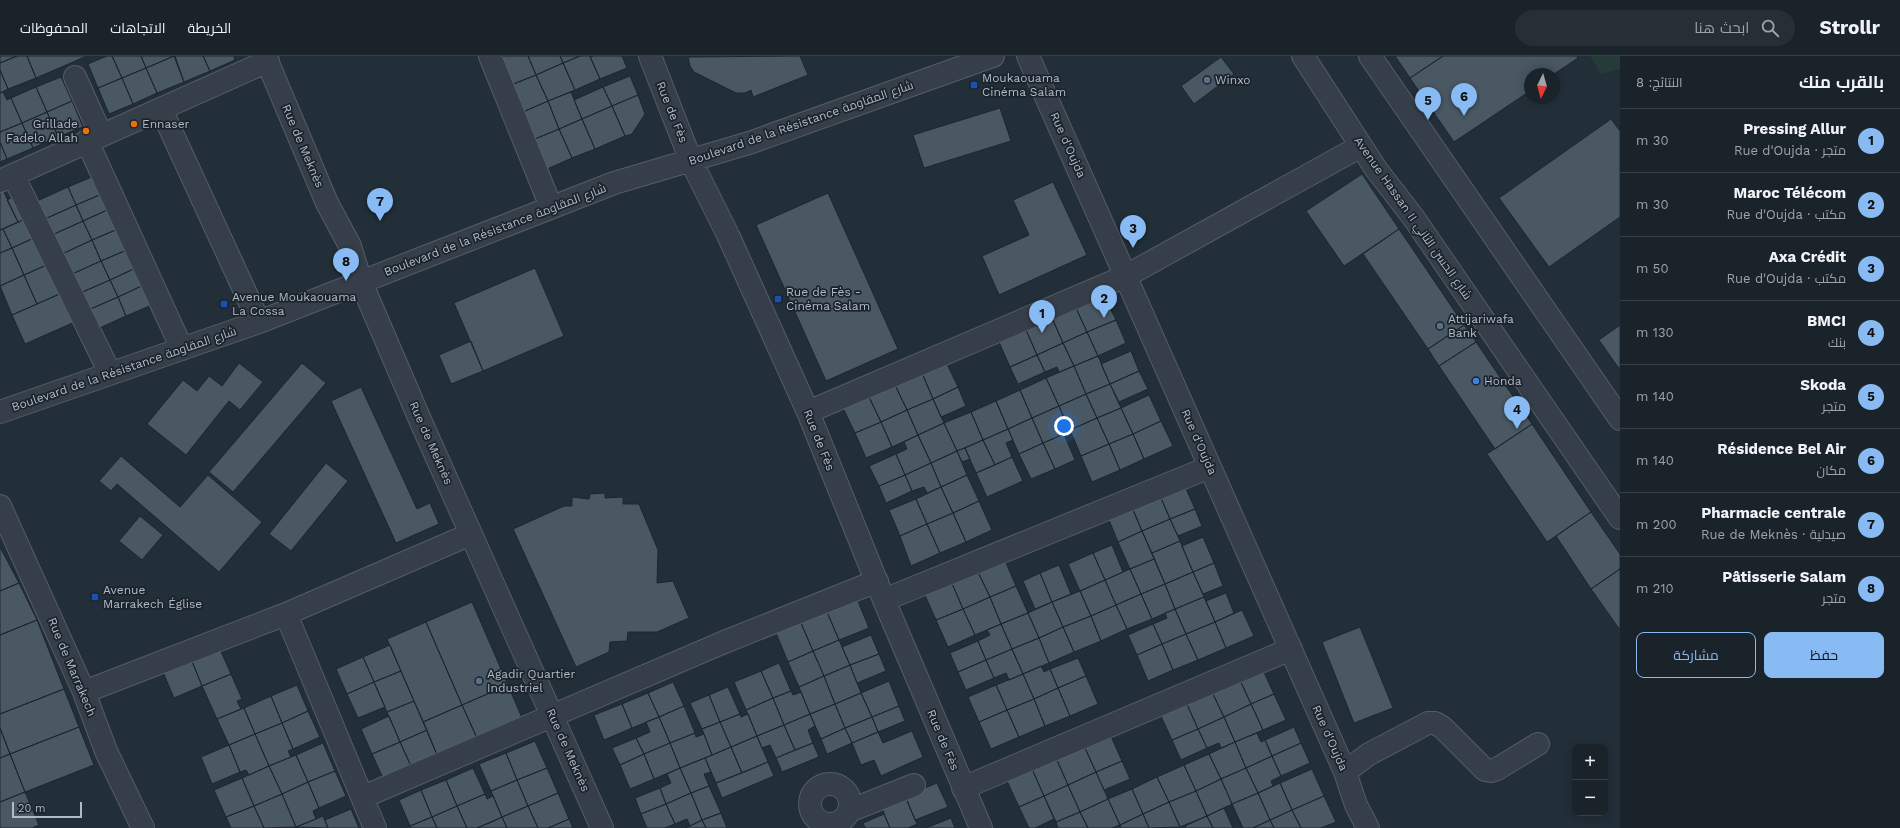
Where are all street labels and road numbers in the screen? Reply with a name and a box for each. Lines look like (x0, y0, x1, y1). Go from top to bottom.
street label: Boulevard de la Résistance شارع المقاومة (687, 78, 916, 169)
street label: Rue de Fès (653, 79, 691, 145)
street label: Rue de Meknès (279, 102, 327, 190)
street label: Rue d'Oujda (1047, 110, 1089, 180)
street label: Avenue Hassan II شارع الحسن الثاني (1349, 134, 1475, 304)
street label: Boulevard de la Résistance شارع المقاومة (382, 181, 608, 280)
street label: Boulevard de la Résistance شارع المقاومة (10, 324, 239, 415)
street label: Rue de Meknès (406, 399, 456, 487)
street label: Rue de Fès (800, 407, 838, 473)
street label: Rue d'Oujda (1178, 407, 1220, 477)
street label: Rue de Marrakech (45, 616, 99, 718)
street label: Rue d'Oujda (1309, 703, 1351, 773)
street label: Rue de Meknès (543, 706, 593, 794)
street label: Rue de Fès (924, 707, 962, 773)

